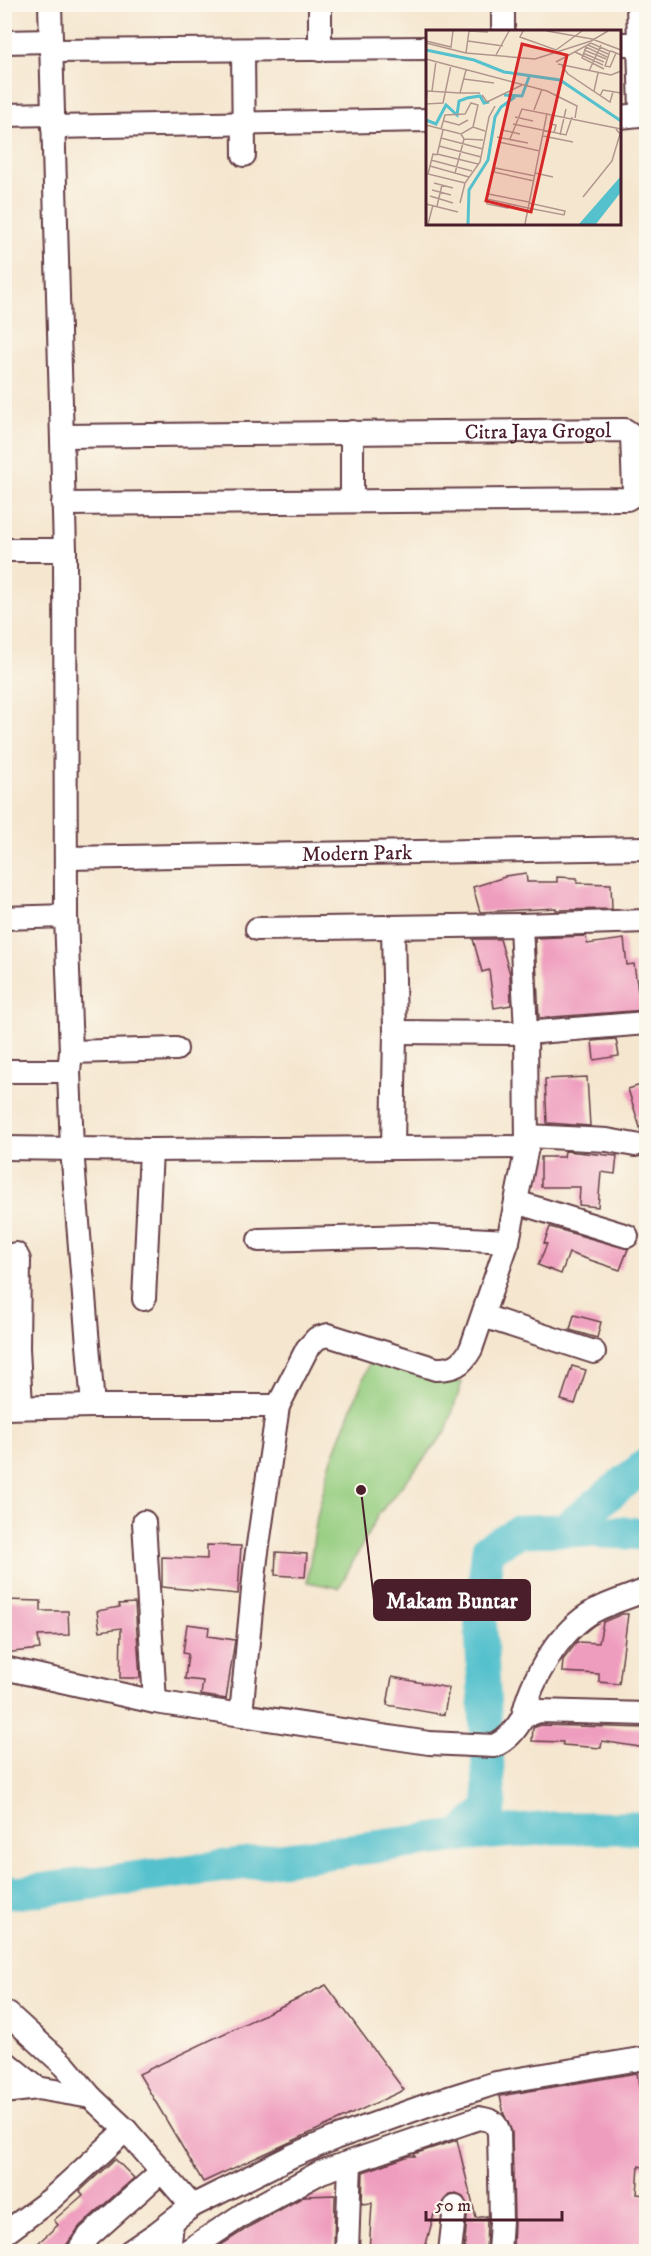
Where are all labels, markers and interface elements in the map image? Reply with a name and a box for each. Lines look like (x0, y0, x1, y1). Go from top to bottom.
inset map (426, 30, 621, 225)
street label: Citra Jaya Grogol (464, 418, 612, 446)
street label: Modern Park (301, 840, 413, 868)
callout: Makam Buntar (374, 1580, 530, 1620)
text: Makam Buntar (386, 1588, 519, 1615)
scale bar (426, 2184, 562, 2222)
text: 50 m (435, 2195, 471, 2217)

